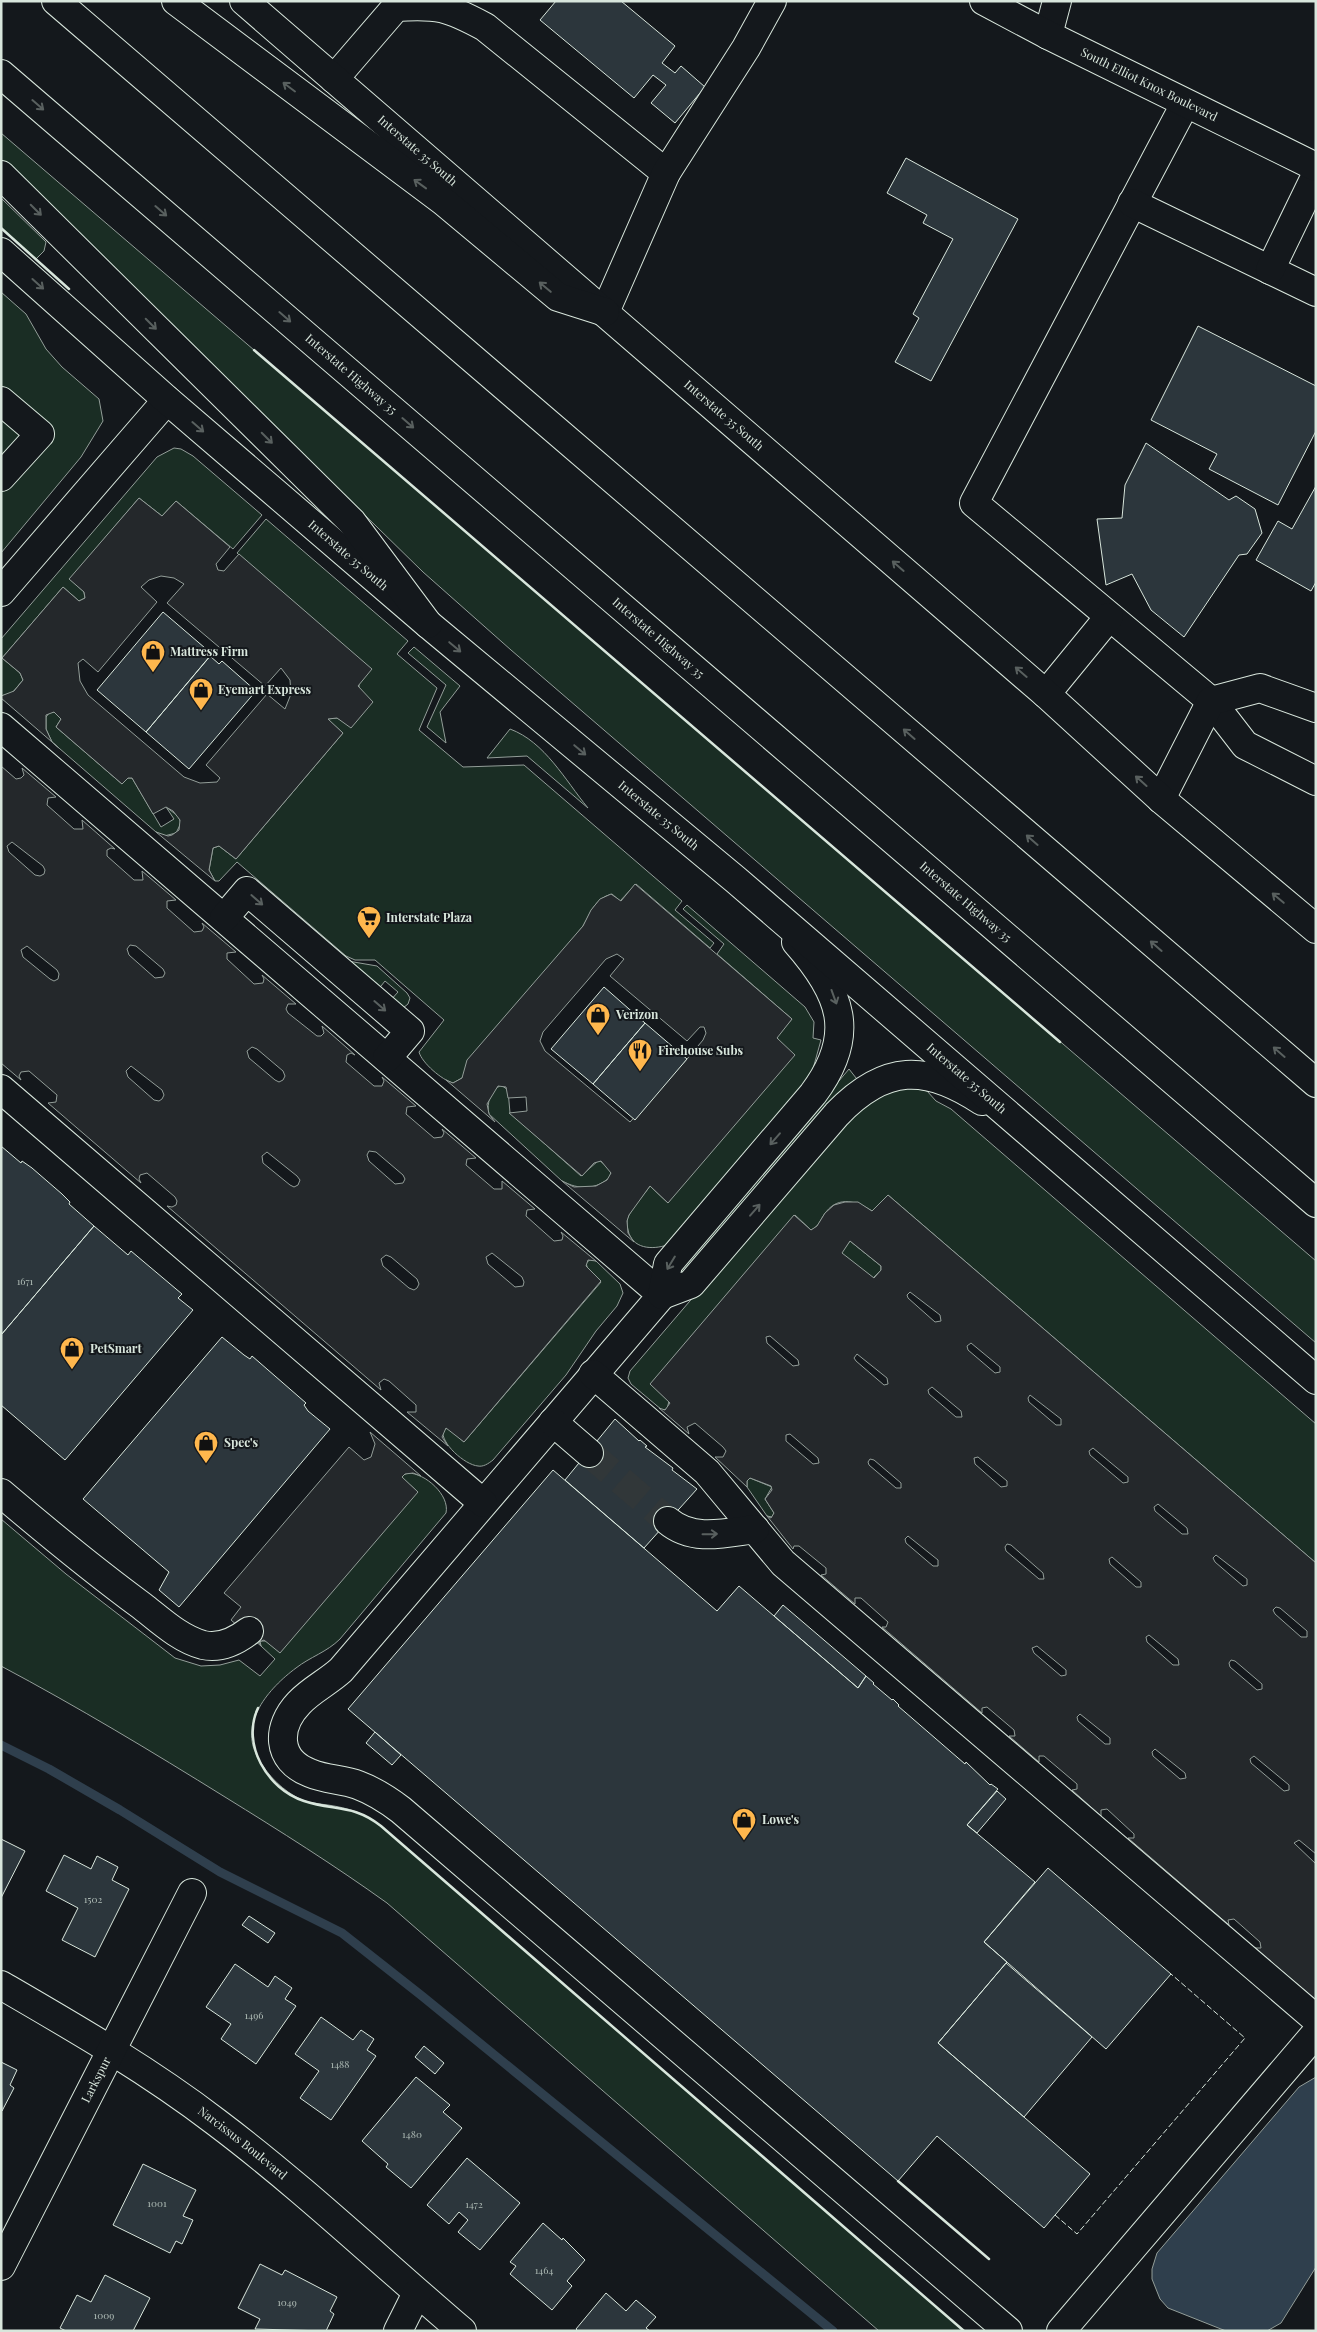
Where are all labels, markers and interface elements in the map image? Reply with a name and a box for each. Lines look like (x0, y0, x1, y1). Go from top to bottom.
street label: South Elliot Knox Boulevard (1078, 43, 1220, 124)
one-way arrow (282, 82, 296, 92)
one-way arrow (32, 100, 45, 111)
street label: Interstate 35 South (375, 111, 461, 189)
one-way arrow (413, 179, 427, 189)
one-way arrow (30, 204, 42, 216)
one-way arrow (155, 206, 168, 217)
one-way arrow (31, 278, 44, 290)
one-way arrow (539, 281, 552, 293)
one-way arrow (278, 311, 291, 323)
one-way arrow (145, 318, 158, 330)
street label: Interstate Highway 35 (302, 330, 401, 417)
street label: Interstate 35 South (681, 376, 768, 454)
one-way arrow (402, 417, 415, 429)
one-way arrow (192, 421, 205, 433)
one-way arrow (261, 432, 273, 444)
street label: Interstate 35 South (305, 516, 392, 593)
one-way arrow (892, 560, 905, 571)
street label: Interstate Highway 35 (609, 594, 708, 681)
shop icon: Mattress Firm (140, 639, 166, 673)
one-way arrow (448, 641, 461, 652)
place label: Mattress Firm (170, 643, 248, 659)
one-way arrow (1015, 667, 1028, 678)
shop icon: Eyemart Express (188, 677, 214, 711)
place label: Eyemart Express (218, 681, 311, 697)
one-way arrow (903, 728, 916, 739)
one-way arrow (573, 745, 586, 756)
one-way arrow (1135, 775, 1148, 787)
street label: Interstate 35 South (615, 777, 703, 853)
one-way arrow (1026, 834, 1039, 845)
street label: Interstate Highway 35 (917, 857, 1015, 945)
one-way arrow (1272, 892, 1285, 903)
one-way arrow (250, 894, 263, 905)
supermarket icon: Interstate Plaza (356, 905, 382, 939)
place label: Interstate Plaza (386, 909, 473, 925)
one-way arrow (1149, 940, 1162, 951)
one-way arrow (830, 989, 839, 1004)
one-way arrow (373, 1000, 386, 1011)
shop icon: Verizon (585, 1002, 611, 1036)
place label: Verizon (615, 1006, 659, 1022)
restaurant icon: Firehouse Subs (627, 1038, 653, 1072)
street label: Interstate 35 South (924, 1039, 1010, 1117)
place label: Firehouse Subs (658, 1042, 743, 1058)
one-way arrow (1272, 1046, 1285, 1057)
one-way arrow (769, 1132, 781, 1145)
one-way arrow (749, 1204, 761, 1217)
one-way arrow (666, 1255, 676, 1270)
house number: 1671 (17, 1274, 34, 1288)
shop icon: PetSmart (59, 1336, 85, 1370)
place label: PetSmart (90, 1340, 142, 1356)
shop icon: Spec's (193, 1430, 219, 1464)
place label: Spec's (224, 1434, 258, 1450)
one-way arrow (701, 1529, 717, 1539)
shop icon: Lowe's (731, 1807, 757, 1841)
place label: Lowe's (762, 1811, 799, 1827)
house number: 1502 (84, 1892, 102, 1906)
house number: 1496 (245, 2008, 263, 2022)
street label: Larkspur (77, 2053, 114, 2105)
house number: 1488 (330, 2057, 350, 2071)
street label: Narcissus Boulevard (195, 2102, 291, 2182)
house number: 1480 (402, 2127, 422, 2141)
house number: 1001 (147, 2196, 167, 2210)
house number: 1472 (465, 2197, 483, 2211)
house number: 1464 (535, 2263, 553, 2277)
house number: 1049 (277, 2295, 297, 2309)
house number: 1009 (94, 2308, 114, 2322)

